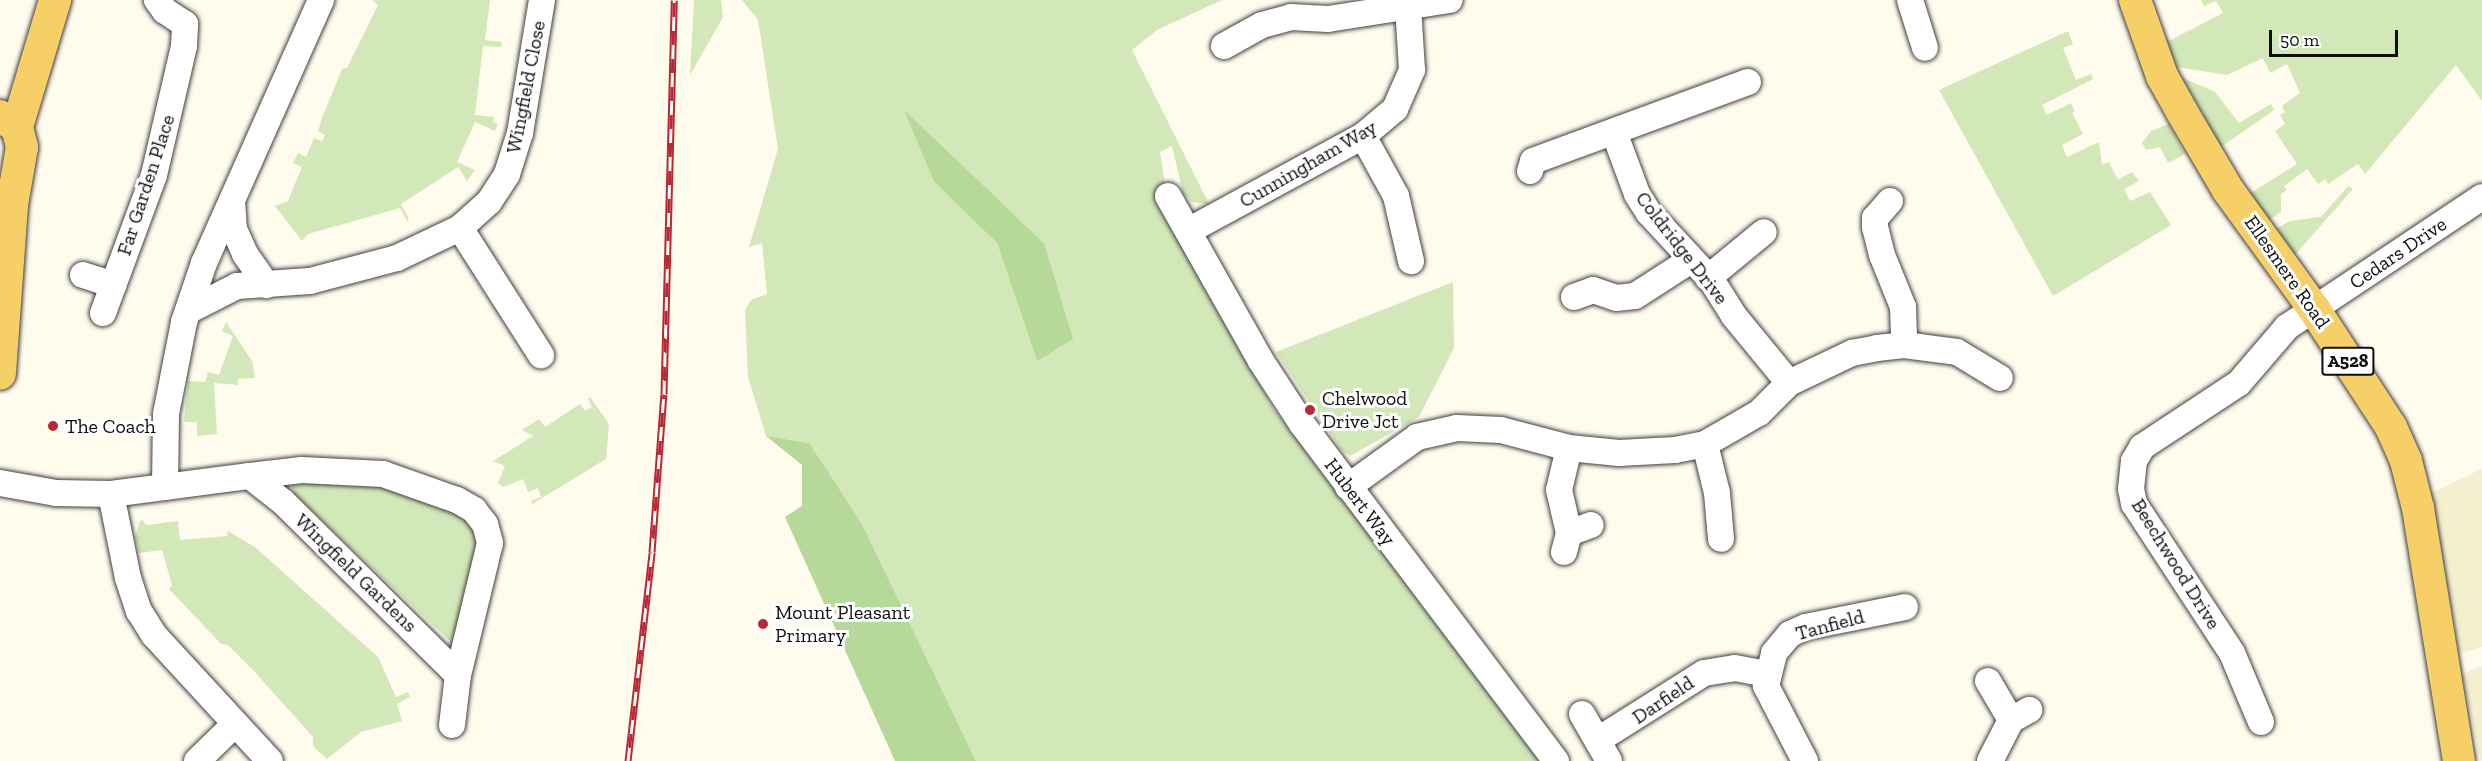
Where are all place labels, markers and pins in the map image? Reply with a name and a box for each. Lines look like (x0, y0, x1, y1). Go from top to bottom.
place label: Chelwood Drive Jct (1322, 386, 1407, 433)
marker: Chelwood Drive Jct (1303, 403, 1317, 417)
place label: The Coach (65, 414, 156, 438)
marker: The Coach (46, 419, 60, 433)
place label: Mount Pleasant Primary (775, 600, 910, 647)
marker: Mount Pleasant Primary (756, 617, 770, 631)

